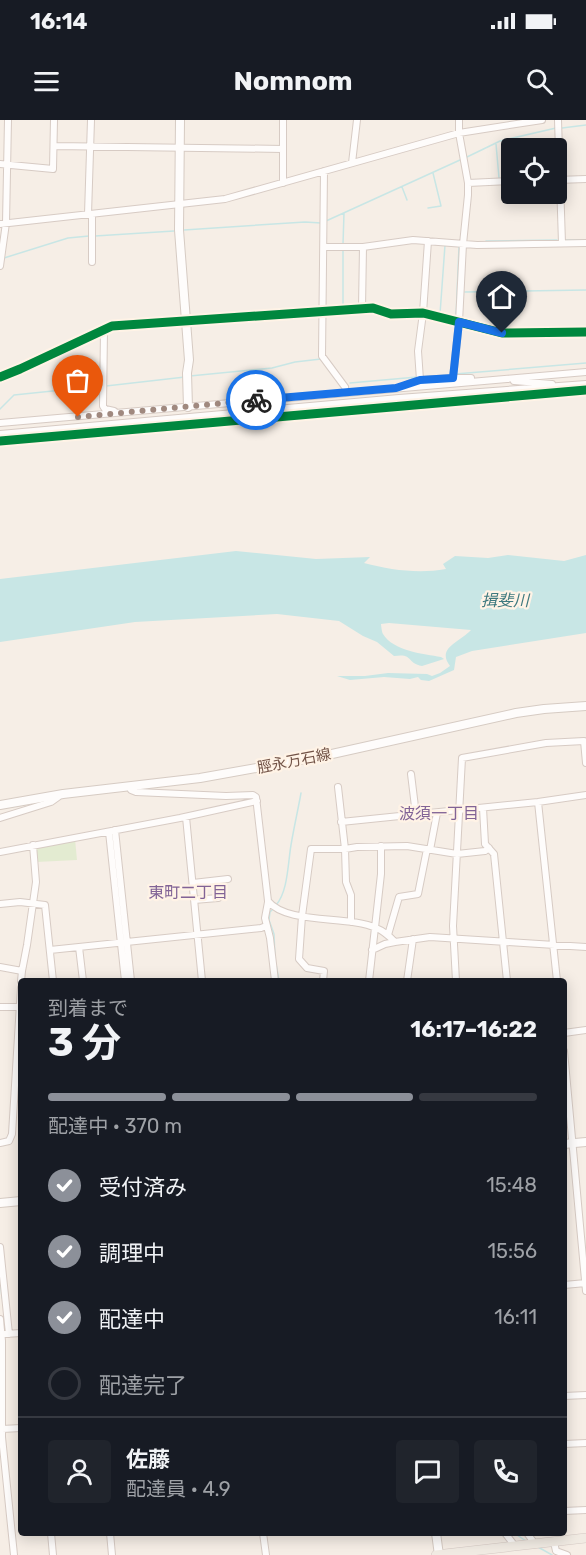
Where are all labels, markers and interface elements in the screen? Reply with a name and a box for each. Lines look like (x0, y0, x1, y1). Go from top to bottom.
text: 16:14 (30, 8, 88, 35)
icon: menu (30, 65, 63, 98)
text: Nomnom (233, 65, 353, 97)
icon: search (523, 65, 556, 98)
map controls (501, 138, 567, 204)
button: locate (501, 138, 567, 204)
pin (476, 271, 527, 333)
icon: home (485, 280, 518, 313)
pin (52, 355, 103, 417)
icon: bag (61, 364, 94, 397)
courier (226, 370, 286, 430)
icon: bike (240, 384, 273, 417)
water label: 揖斐川 (481, 591, 531, 610)
street label: 脛永万石線 (255, 745, 333, 777)
district label: 波須一丁目 (399, 804, 479, 823)
district label: 東町二丁目 (148, 883, 228, 902)
text: 到着まで (48, 996, 128, 1020)
text: 16:17–16:22 (410, 1016, 537, 1043)
text: 3 分 (48, 1020, 121, 1066)
text: 配達中 · 370 m (48, 1114, 182, 1138)
icon: check (48, 1169, 81, 1202)
text: 15:48 (486, 1173, 537, 1197)
text: 受付済み (99, 1174, 187, 1201)
icon: check (48, 1235, 81, 1268)
text: 15:56 (488, 1239, 537, 1263)
text: 調理中 (99, 1240, 165, 1267)
icon: check (48, 1301, 81, 1334)
text: 16:11 (494, 1305, 537, 1329)
text: 配達中 (99, 1306, 165, 1333)
text: 配達完了 (99, 1372, 187, 1399)
button: person (48, 1440, 111, 1503)
button: chat (396, 1440, 459, 1503)
button: phone (474, 1440, 537, 1503)
text: 佐藤 (126, 1446, 170, 1473)
text: 配達員 · 4.9 (126, 1477, 231, 1501)

